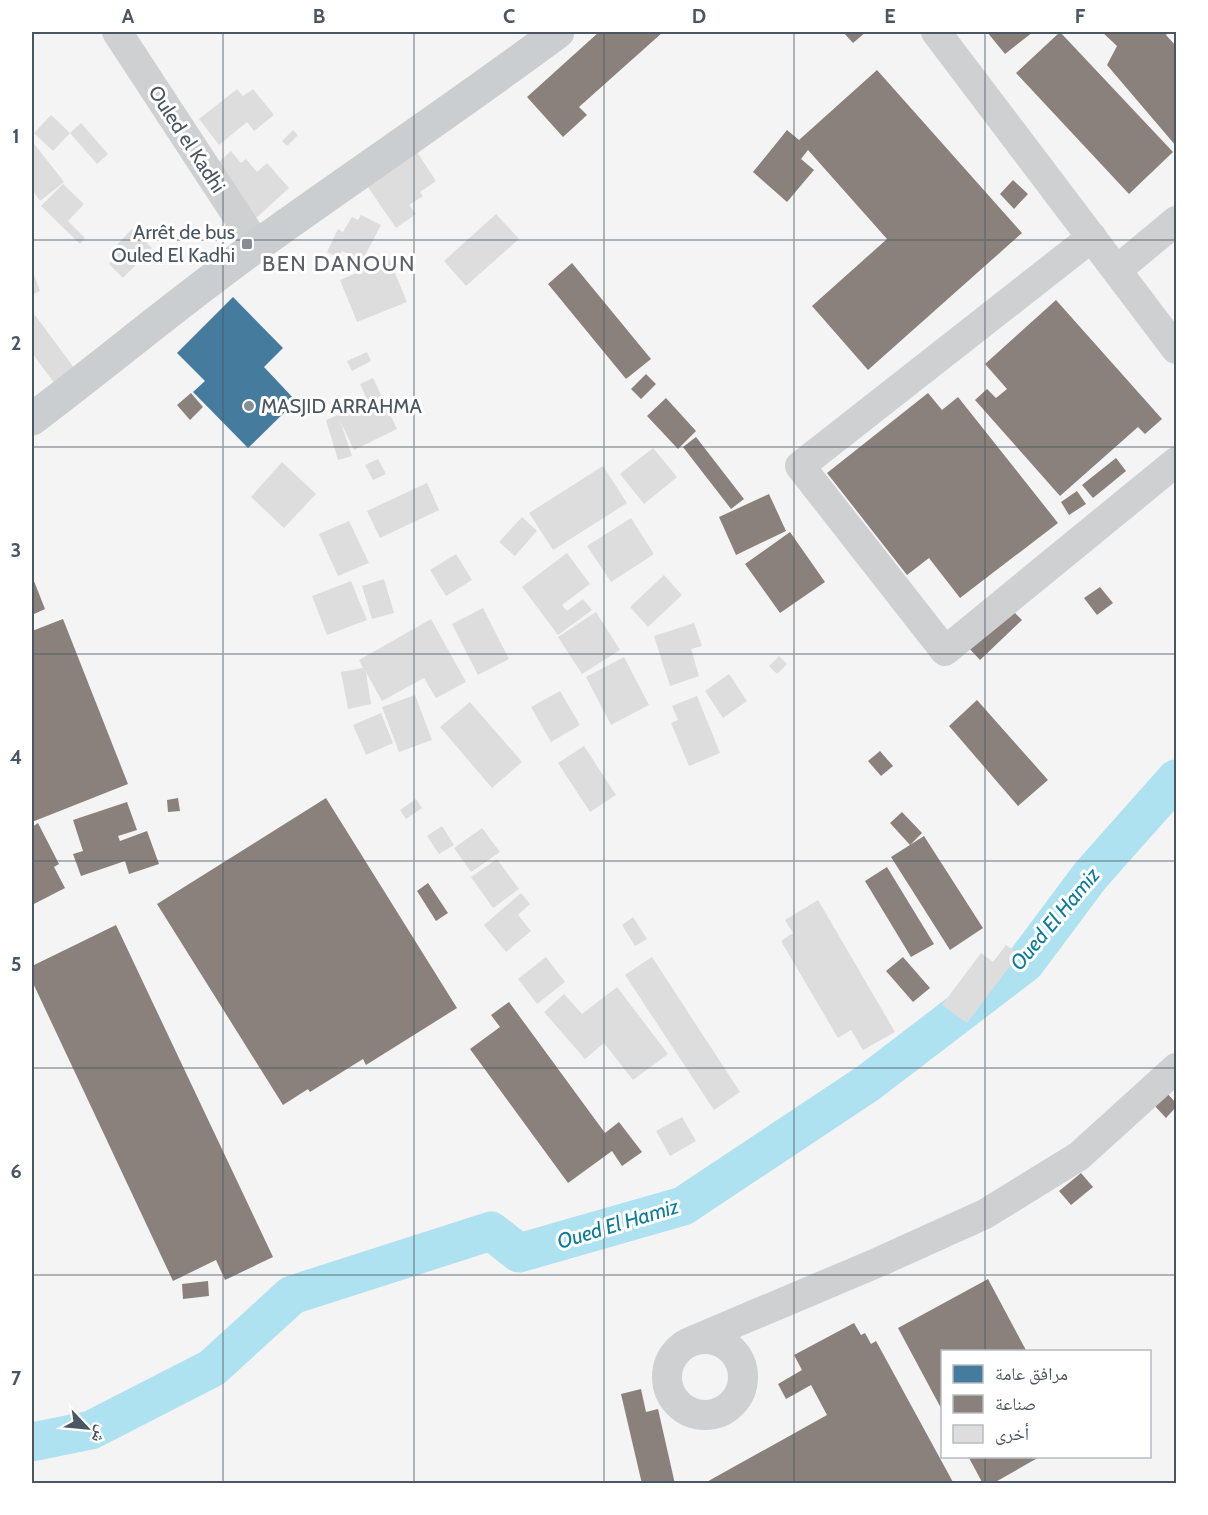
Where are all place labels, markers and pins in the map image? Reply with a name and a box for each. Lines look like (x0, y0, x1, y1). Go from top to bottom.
place label: Arrêt de bus Ouled El Kadhi (111, 220, 235, 267)
marker: Arrêt de bus Ouled El Kadhi (240, 237, 254, 251)
place label: MASJID ARRAHMA (261, 394, 422, 418)
marker: MASJID ARRAHMA (242, 399, 256, 413)

